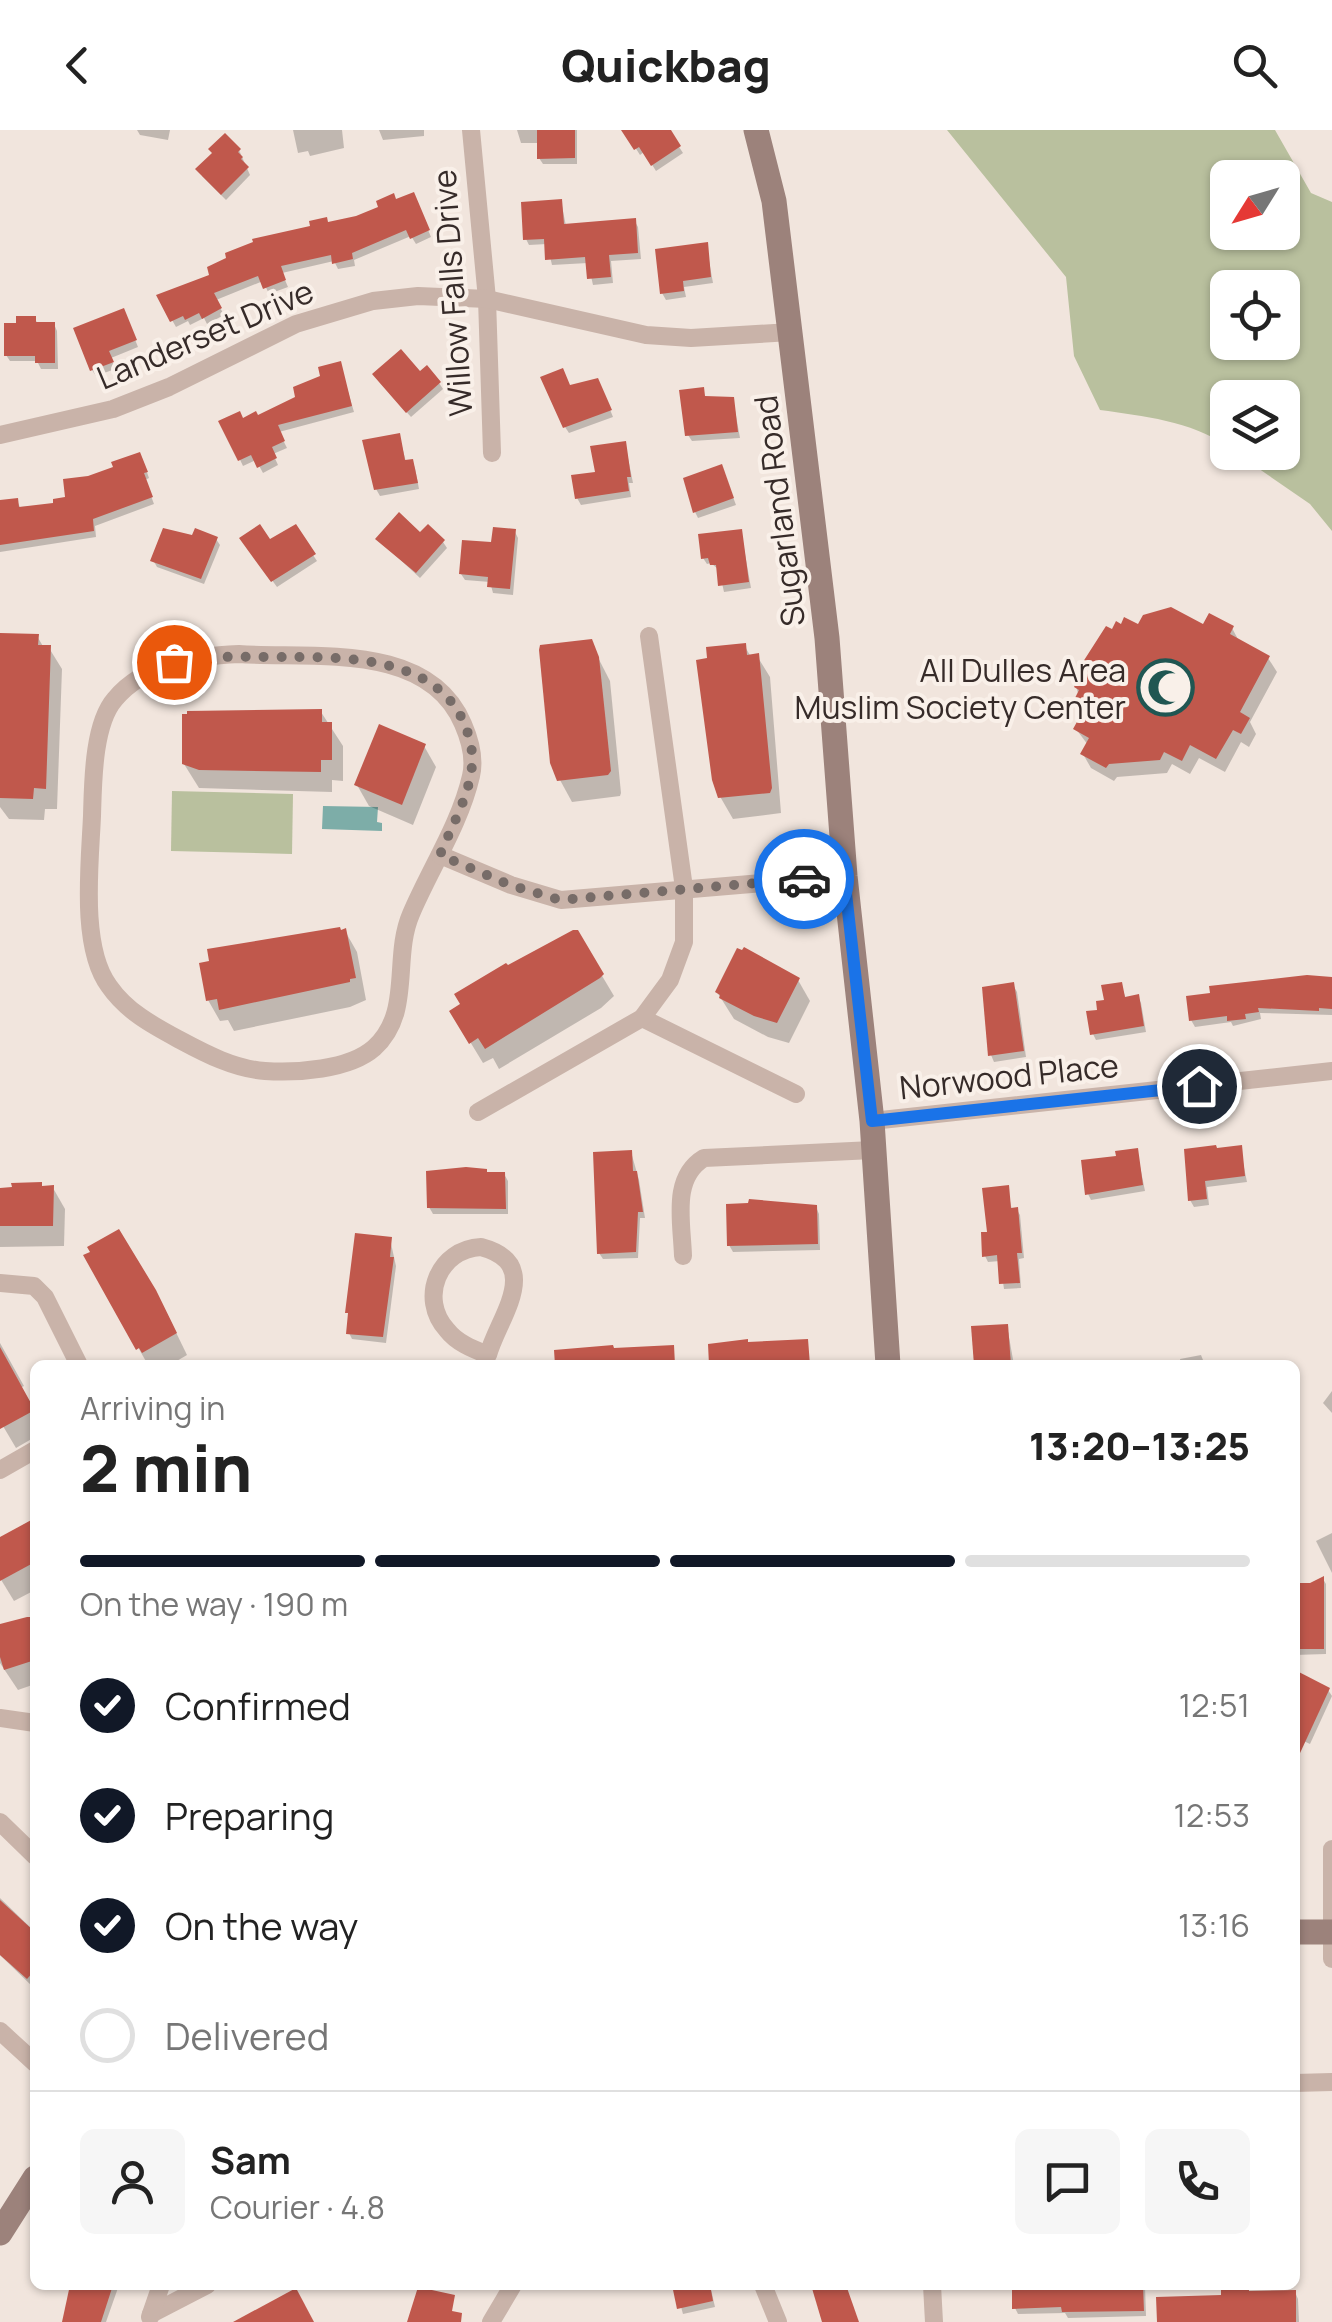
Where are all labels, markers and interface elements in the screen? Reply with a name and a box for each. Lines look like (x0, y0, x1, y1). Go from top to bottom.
text: Quickbag (561, 34, 771, 96)
icon: back (50, 38, 105, 93)
icon: search (1227, 38, 1282, 93)
north arrow (1210, 160, 1300, 250)
map controls (1210, 160, 1300, 470)
street label: Willow Falls Drive (421, 168, 483, 418)
street label: Landerset Drive (90, 269, 320, 399)
button: locate (1210, 270, 1300, 360)
button: layers (1210, 380, 1300, 470)
street label: Sugarland Road (743, 393, 815, 629)
pin (132, 620, 217, 705)
icon: bag (147, 635, 202, 690)
place label: All Dulles Area Muslim Society Center (795, 648, 1126, 729)
mosque icon: All Dulles Area Muslim Society Center (1135, 658, 1195, 718)
courier (754, 829, 854, 929)
icon: car (777, 852, 832, 907)
street label: Norwood Place (897, 1043, 1121, 1109)
pin (1157, 1044, 1242, 1129)
icon: home (1172, 1059, 1227, 1114)
text: Arriving in (80, 1386, 225, 1430)
text: 13:20–13:25 (1029, 1419, 1250, 1471)
text: 2 min (80, 1423, 252, 1512)
text: On the way · 190 m (80, 1582, 348, 1626)
icon: check (80, 1678, 135, 1733)
text: Confirmed (165, 1679, 351, 1731)
text: 12:51 (1179, 1683, 1250, 1727)
icon: check (80, 1788, 135, 1843)
text: Preparing (165, 1789, 334, 1841)
text: 12:53 (1174, 1793, 1250, 1837)
icon: check (80, 1898, 135, 1953)
text: On the way (165, 1899, 358, 1951)
text: 13:16 (1178, 1903, 1250, 1947)
text: Delivered (165, 2009, 329, 2061)
button: person (80, 2129, 185, 2234)
button: chat (1015, 2129, 1120, 2234)
button: phone (1145, 2129, 1250, 2234)
text: Sam (210, 2133, 291, 2185)
text: Courier · 4.8 (210, 2185, 385, 2229)

